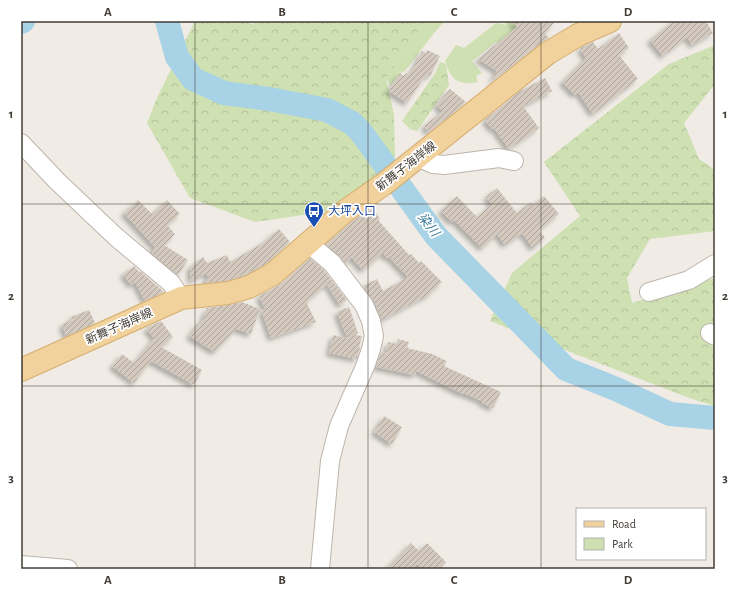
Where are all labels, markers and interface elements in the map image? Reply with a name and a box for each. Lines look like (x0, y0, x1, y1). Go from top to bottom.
text: A (104, 6, 112, 19)
text: B (278, 6, 286, 19)
text: C (451, 6, 458, 19)
text: D (624, 6, 633, 19)
text: 1 (9, 108, 13, 121)
text: 1 (723, 108, 727, 121)
street label: 新舞子海岸線 (373, 138, 438, 193)
bus stop icon: 大坪入口 (303, 200, 325, 228)
place label: 大坪入口 (328, 205, 376, 217)
water label: 染川 (415, 210, 443, 241)
text: 2 (8, 290, 14, 303)
text: 2 (722, 290, 728, 303)
street label: 新舞子海岸線 (83, 305, 154, 346)
text: 3 (8, 472, 14, 485)
text: 3 (722, 472, 728, 485)
legend (576, 508, 706, 560)
text: Road (612, 518, 636, 530)
text: Park (612, 538, 633, 550)
text: A (104, 574, 112, 587)
text: B (278, 574, 286, 587)
text: C (451, 574, 458, 587)
text: D (624, 574, 633, 587)

